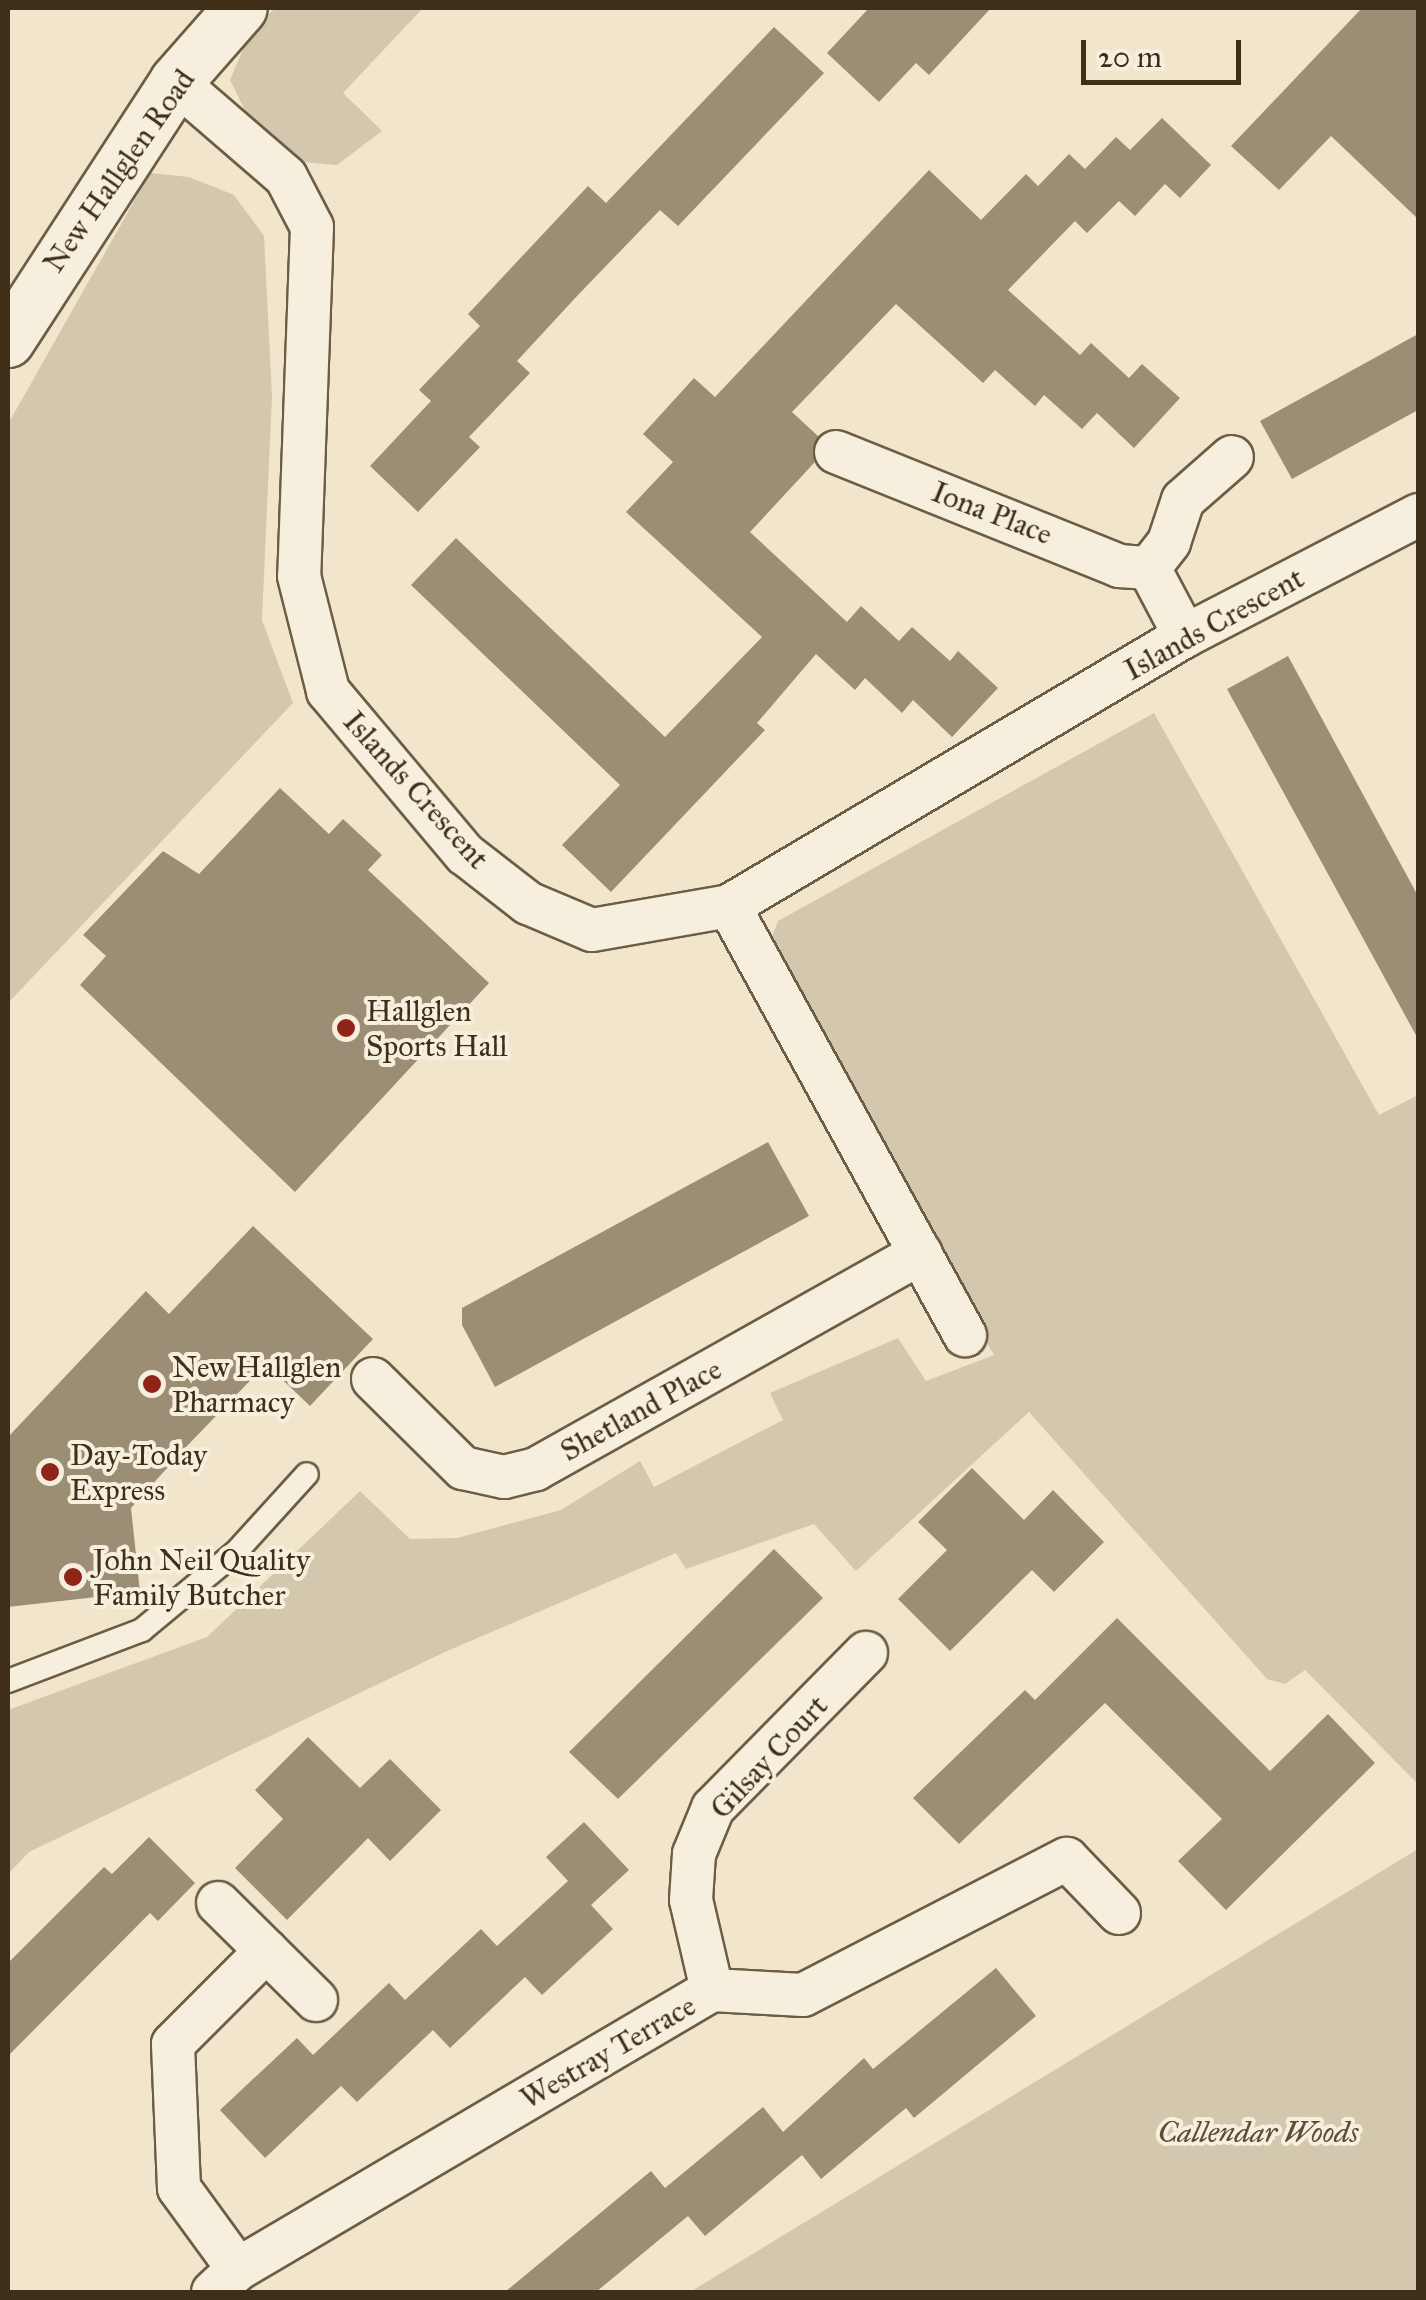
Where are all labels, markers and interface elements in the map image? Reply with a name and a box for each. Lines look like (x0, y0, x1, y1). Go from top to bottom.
scale bar (1086, 20, 1246, 82)
text: 20 m (1098, 39, 1162, 75)
street label: New Hallglen Road (36, 63, 202, 279)
street label: Iona Place (927, 474, 1057, 552)
street label: Islands Crescent (1118, 560, 1310, 688)
street label: Islands Crescent (336, 704, 496, 876)
place label: Hallglen Sports Hall (366, 993, 508, 1064)
marker: Hallglen Sports Hall (335, 1017, 357, 1039)
place label: New Hallglen Pharmacy (172, 1349, 341, 1420)
street label: Shetland Place (554, 1351, 728, 1469)
marker: New Hallglen Pharmacy (141, 1373, 163, 1395)
place label: Day-Today Express (70, 1437, 207, 1508)
marker: Day-Today Express (39, 1461, 61, 1483)
place label: John Neil Quality Family Butcher (93, 1542, 310, 1612)
marker: John Neil Quality Family Butcher (62, 1566, 84, 1588)
street label: Gilsay Court (703, 1688, 835, 1826)
street label: Westray Terrace (514, 1987, 702, 2117)
park label: Callendar Woods (1158, 2114, 1358, 2150)

